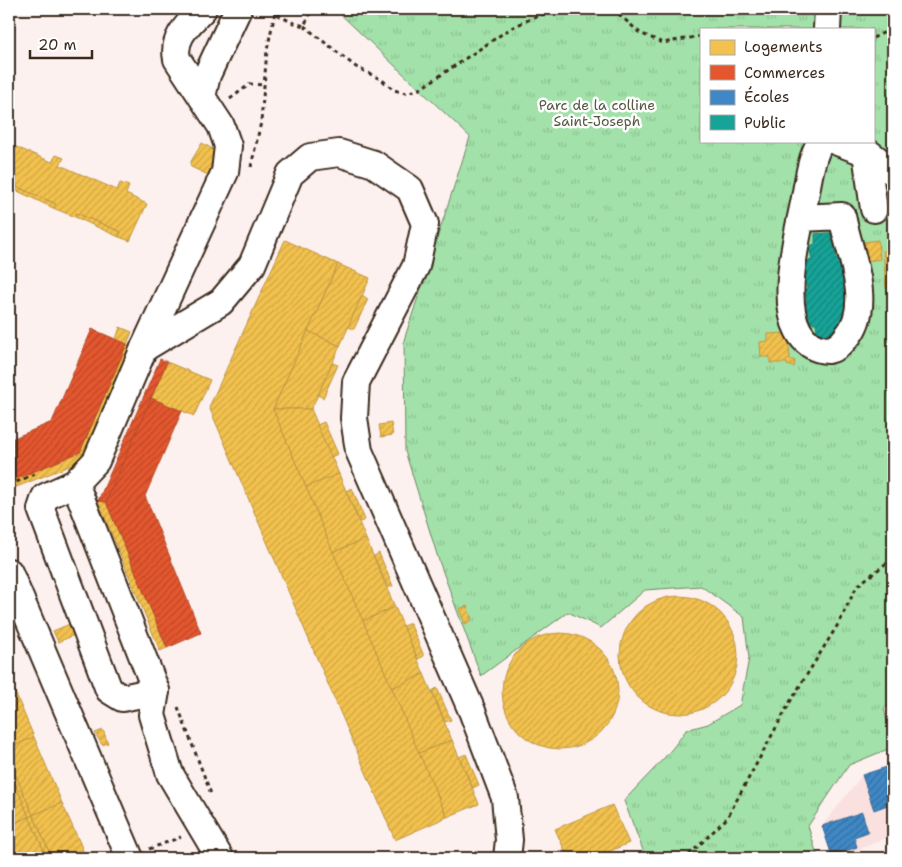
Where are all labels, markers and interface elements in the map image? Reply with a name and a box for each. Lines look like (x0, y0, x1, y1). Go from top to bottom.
scale bar (30, 28, 92, 60)
legend (700, 28, 874, 142)
text: 20 m (38, 35, 77, 55)
text: Logements (744, 37, 823, 57)
text: Commerces (744, 63, 825, 83)
text: Écoles (744, 86, 789, 107)
park label: Parc de la colline Saint-Joseph (539, 96, 655, 130)
text: Public (744, 113, 786, 133)

